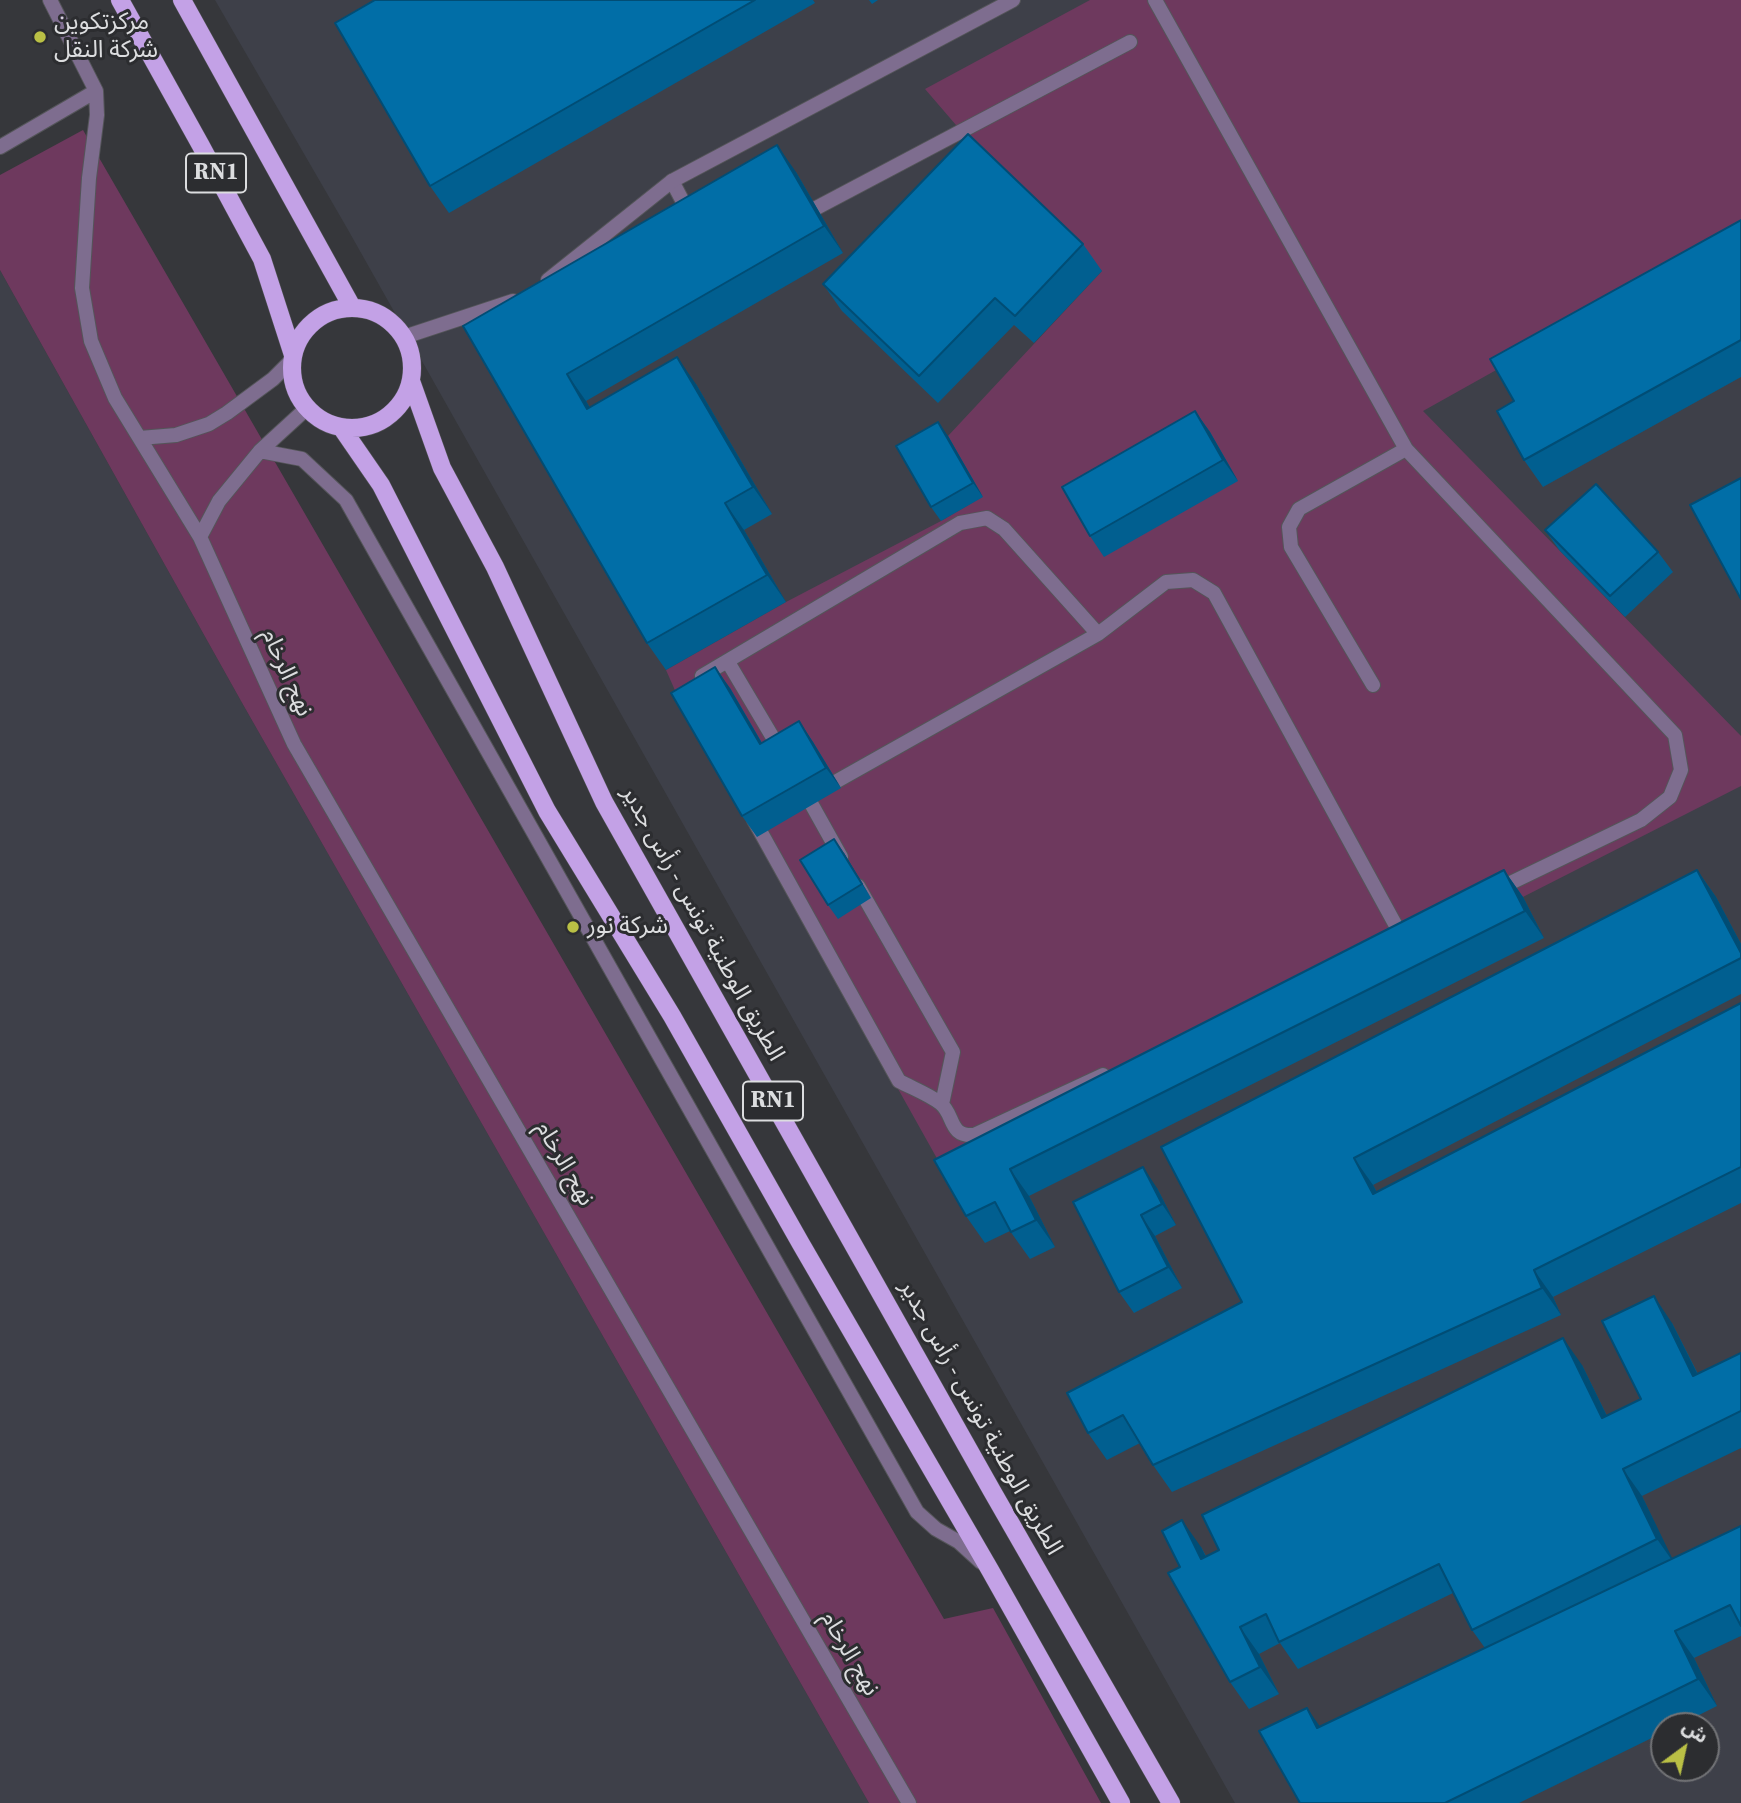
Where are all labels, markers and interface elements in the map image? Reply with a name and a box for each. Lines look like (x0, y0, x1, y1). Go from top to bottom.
place label: مركزتكوين شركة النقل (54, 9, 158, 65)
marker: مركزتكوين شركة النقل (32, 29, 48, 45)
road number: RN1 (186, 154, 246, 192)
street label: نهج الرخام (254, 625, 318, 721)
street label: الطريق الوطنية تونس - رأس جدير (614, 781, 790, 1067)
place label: شركة نور (587, 913, 668, 941)
marker: شركة نور (565, 919, 581, 935)
road number: RN1 (743, 1082, 803, 1120)
street label: نهج الرخام (528, 1117, 600, 1211)
street label: الطريق الوطنية تونس - رأس جدير (892, 1275, 1068, 1561)
street label: نهج الرخام (813, 1607, 885, 1701)
north arrow (1650, 1712, 1720, 1782)
text: ش (1677, 1713, 1713, 1749)

